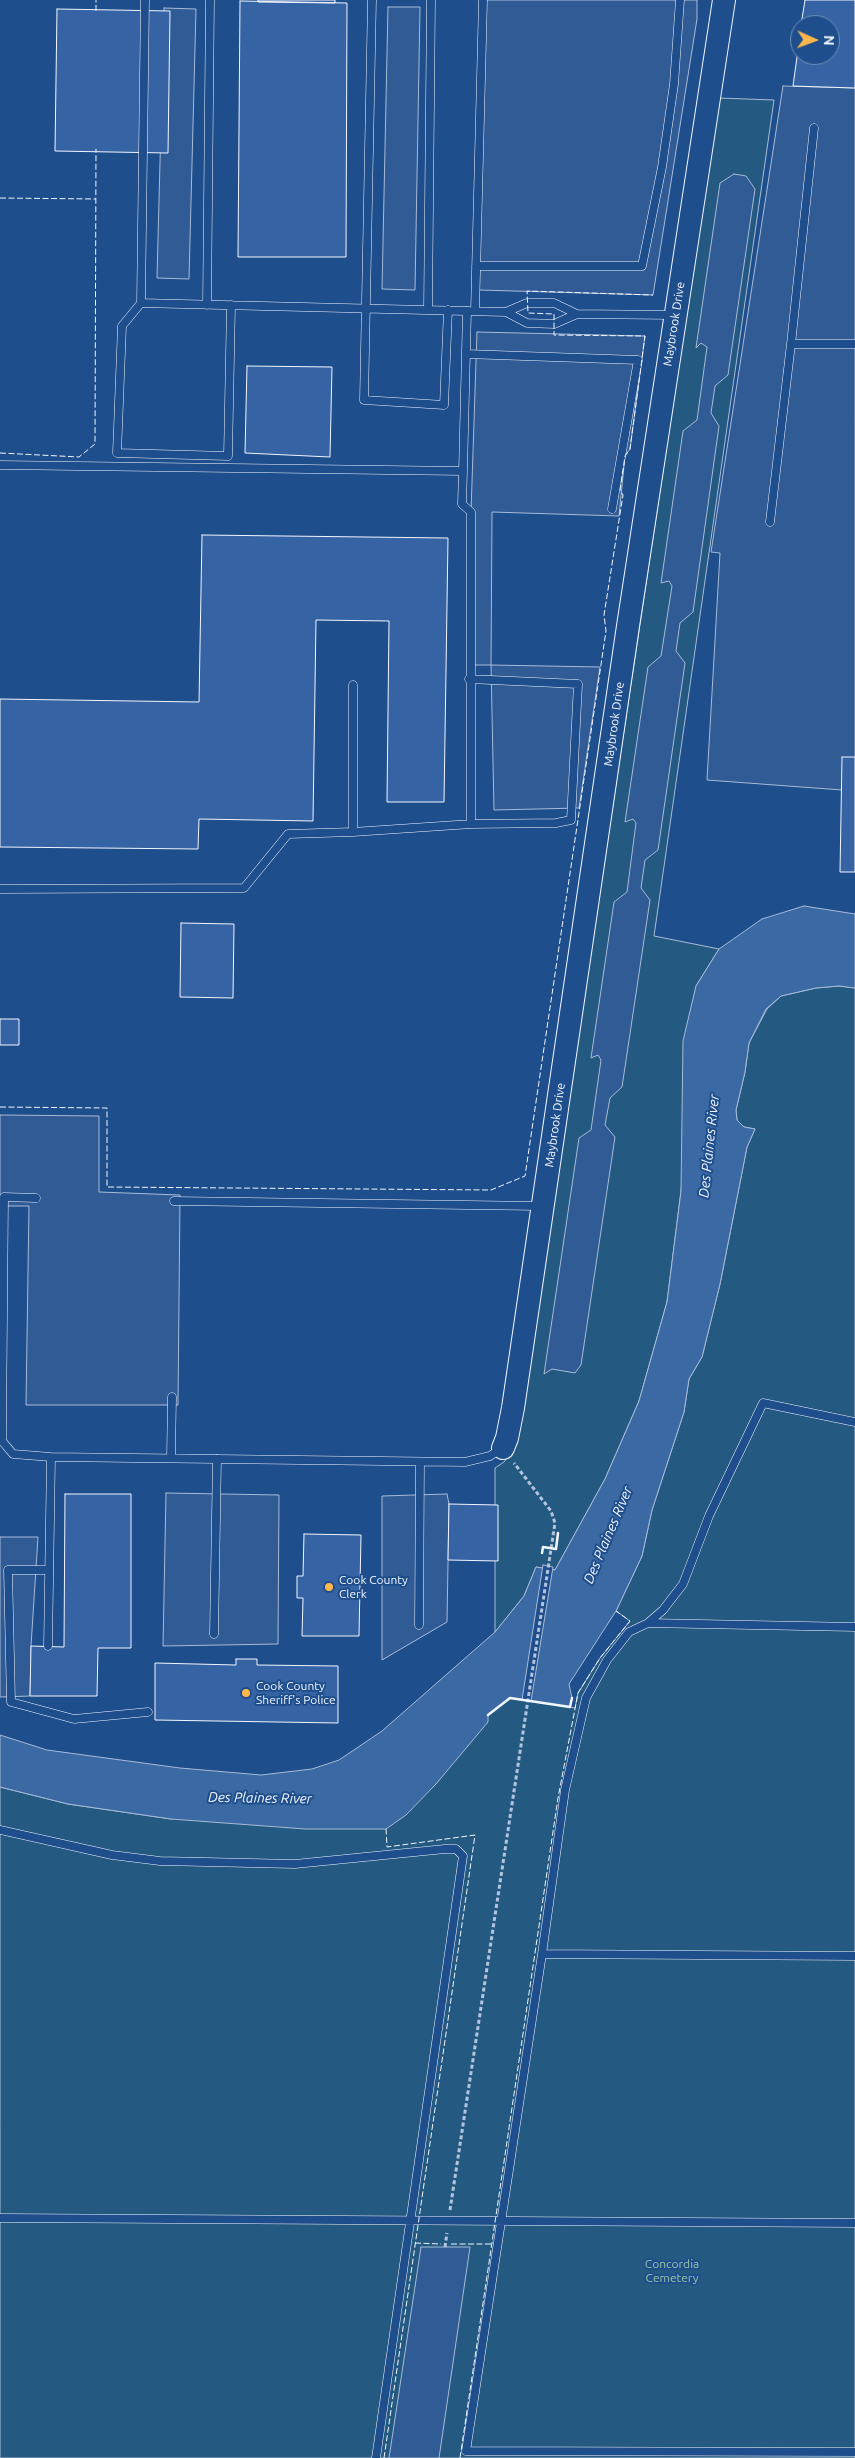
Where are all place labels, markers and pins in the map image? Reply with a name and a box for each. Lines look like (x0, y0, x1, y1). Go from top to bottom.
place label: Cook County Clerk (339, 1573, 408, 1601)
marker: Cook County Clerk (323, 1581, 335, 1593)
place label: Cook County Sheriff's Police (256, 1679, 336, 1707)
marker: Cook County Sheriff's Police (240, 1687, 252, 1699)

